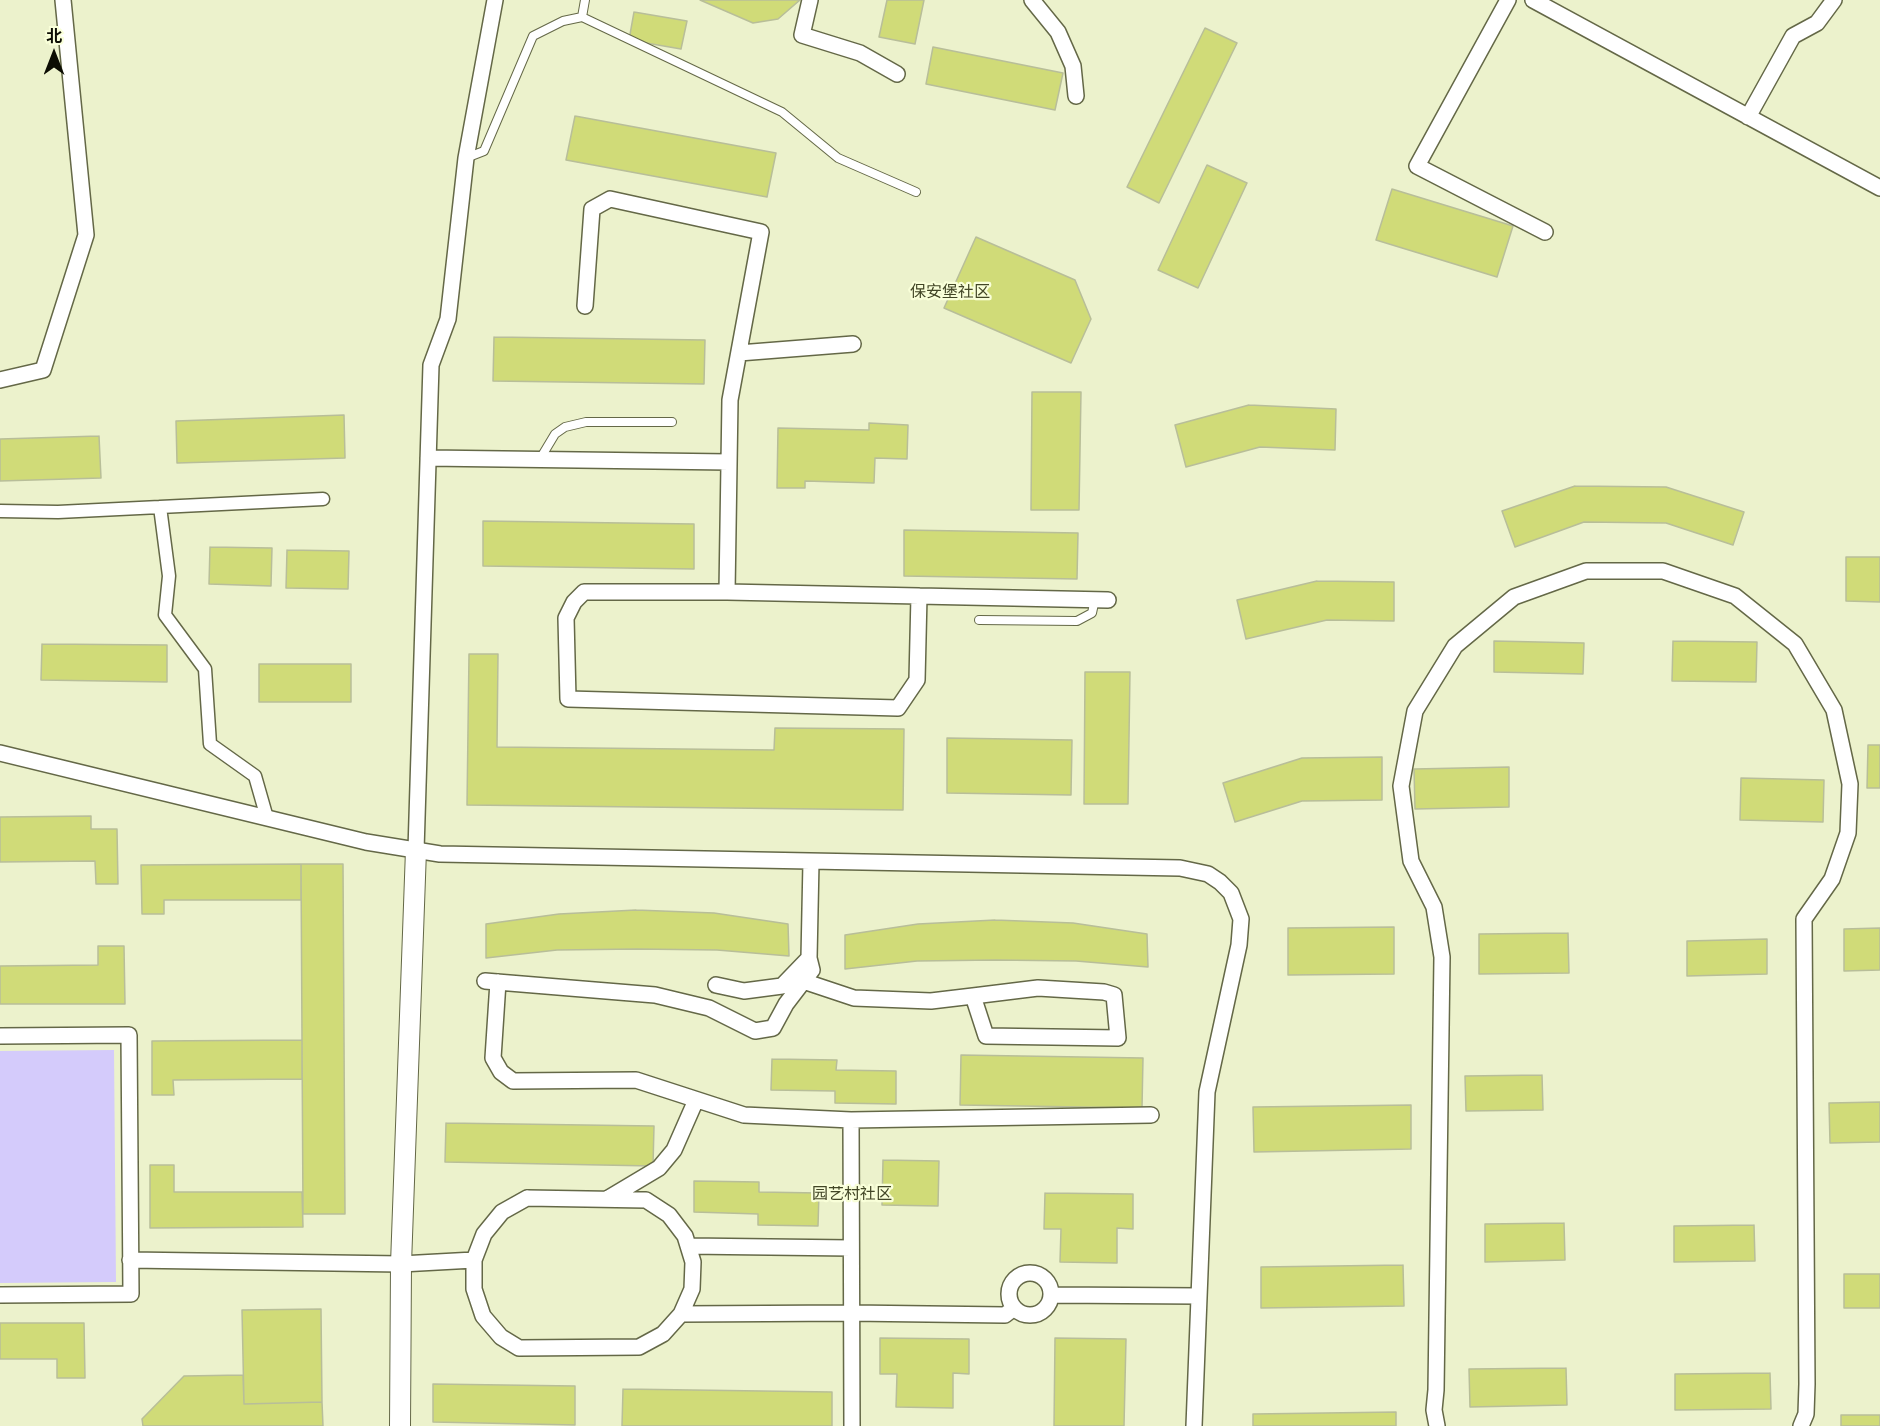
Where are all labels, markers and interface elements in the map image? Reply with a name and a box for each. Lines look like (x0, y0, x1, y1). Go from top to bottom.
north arrow (24, 24, 84, 84)
text: 北 (46, 26, 62, 46)
district label: 保安堡社区 (910, 282, 990, 302)
district label: 园艺村社区 (812, 1184, 892, 1204)

